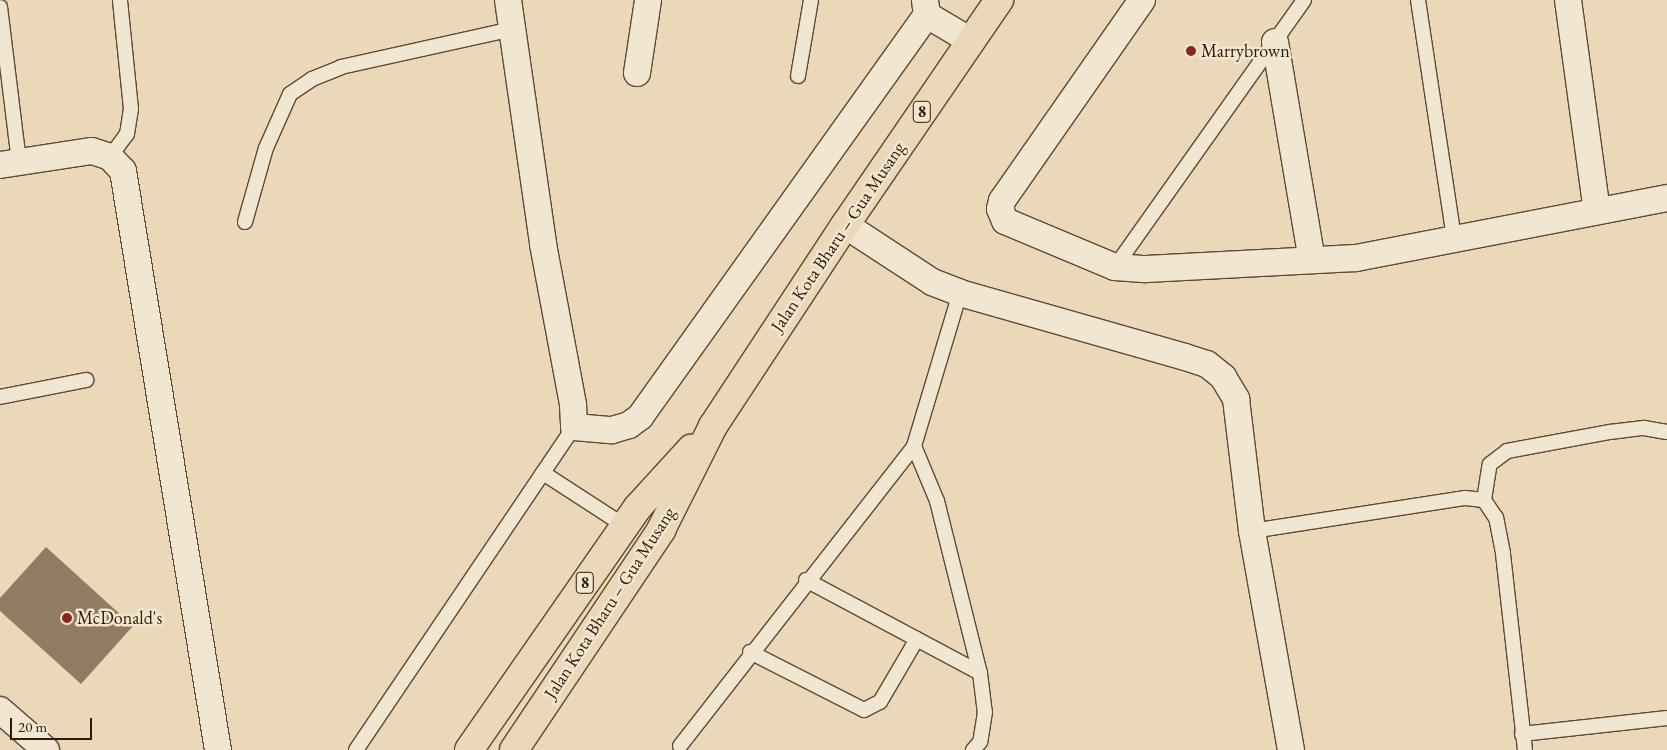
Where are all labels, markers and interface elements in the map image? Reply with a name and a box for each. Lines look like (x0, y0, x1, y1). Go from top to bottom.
place label: Marrybrown (1201, 40, 1290, 62)
marker: Marrybrown (1185, 45, 1197, 57)
road number: 8 (912, 98, 932, 125)
street label: Jalan Kota Bharu – Gua Musang (766, 138, 910, 336)
street label: Jalan Kota Bharu – Gua Musang (540, 503, 680, 703)
road number: 8 (575, 570, 595, 596)
place label: McDonald's (77, 607, 162, 629)
marker: McDonald's (61, 612, 73, 624)
scale bar (12, 708, 95, 740)
text: 20 m (18, 717, 47, 736)

